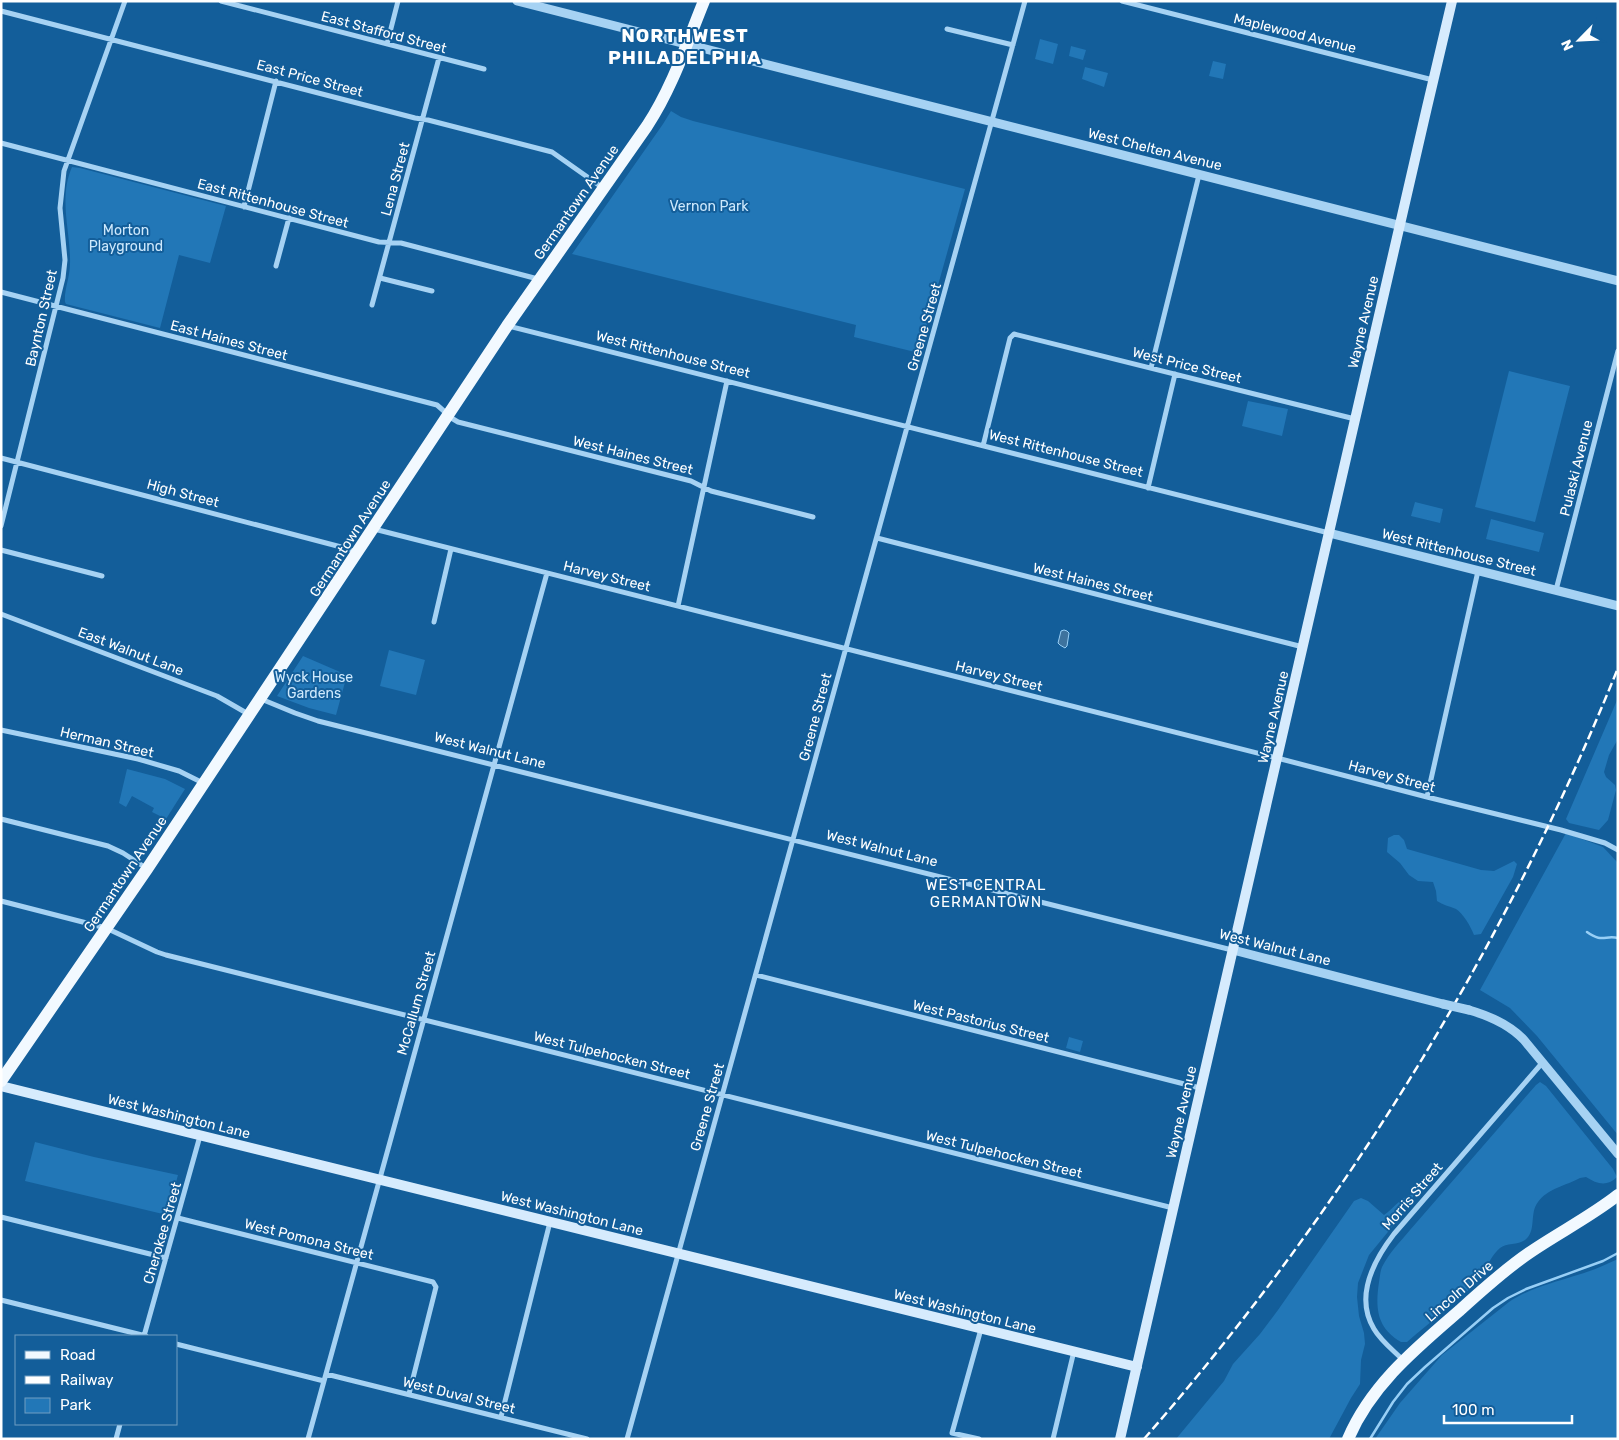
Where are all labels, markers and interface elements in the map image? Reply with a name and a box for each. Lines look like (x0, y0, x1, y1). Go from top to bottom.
street label: East Stafford Street (319, 8, 449, 58)
street label: Maplewood Avenue (1232, 10, 1358, 57)
north arrow (1554, 15, 1604, 65)
district label: NORTHWEST PHILADELPHIA (608, 24, 762, 69)
text: N (1558, 37, 1577, 53)
street label: East Price Street (255, 56, 365, 101)
street label: West Chelten Avenue (1086, 125, 1224, 174)
street label: Lena Street (377, 140, 414, 218)
street label: Germantown Avenue (530, 141, 623, 263)
street label: East Rittenhouse Street (195, 175, 351, 232)
park label: Vernon Park (669, 198, 749, 215)
park label: Morton Playground (89, 222, 163, 255)
street label: Baynton Street (22, 267, 61, 368)
street label: Wayne Avenue (1345, 274, 1382, 370)
street label: Greene Street (904, 281, 945, 373)
street label: East Haines Street (168, 317, 290, 364)
street label: West Rittenhouse Street (594, 327, 752, 382)
street label: West Price Street (1131, 344, 1244, 387)
street label: Pulaski Avenue (1556, 418, 1597, 518)
street label: West Rittenhouse Street (987, 426, 1145, 481)
street label: West Haines Street (571, 432, 695, 479)
street label: High Street (145, 476, 221, 511)
street label: Germantown Avenue (306, 476, 395, 600)
street label: West Rittenhouse Street (1380, 525, 1538, 580)
street label: Harvey Street (561, 557, 653, 596)
street label: West Haines Street (1031, 559, 1155, 606)
street label: East Walnut Lane (76, 623, 186, 679)
street label: Harvey Street (953, 657, 1045, 696)
park label: Wyck House Gardens (275, 669, 353, 702)
street label: Wayne Avenue (1255, 669, 1292, 765)
street label: Greene Street (796, 671, 836, 763)
street label: Herman Street (58, 723, 156, 762)
street label: West Walnut Lane (432, 728, 548, 773)
street label: Harvey Street (1347, 757, 1438, 796)
street label: Germantown Avenue (80, 813, 171, 936)
street label: West Walnut Lane (824, 826, 940, 871)
district label: WEST CENTRAL GERMANTOWN (926, 876, 1046, 911)
street label: West Walnut Lane (1217, 925, 1333, 970)
street label: McCallum Street (393, 949, 440, 1057)
street label: West Pastorius Street (911, 996, 1051, 1047)
street label: West Tulpehocken Street (532, 1028, 692, 1083)
street label: Greene Street (687, 1061, 728, 1153)
street label: Wayne Avenue (1163, 1064, 1200, 1160)
street label: West Washington Lane (106, 1091, 252, 1142)
street label: West Tulpehocken Street (924, 1127, 1084, 1182)
street label: Morris Street (1378, 1159, 1447, 1234)
street label: Cherokee Street (140, 1180, 185, 1286)
street label: West Washington Lane (499, 1188, 645, 1239)
street label: West Pomona Street (243, 1215, 376, 1264)
street label: Lincoln Drive (1422, 1257, 1497, 1326)
street label: West Washington Lane (892, 1286, 1038, 1337)
legend (15, 1335, 178, 1425)
text: Road (60, 1346, 96, 1364)
text: Railway (60, 1371, 114, 1389)
street label: West Duval Street (401, 1373, 517, 1418)
scale bar (1444, 1392, 1572, 1424)
text: Park (60, 1396, 91, 1414)
text: 100 m (1452, 1401, 1494, 1419)

